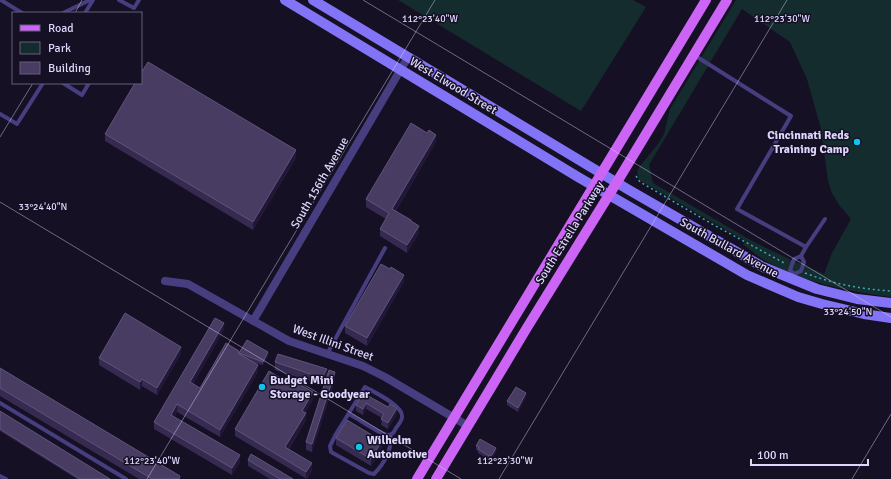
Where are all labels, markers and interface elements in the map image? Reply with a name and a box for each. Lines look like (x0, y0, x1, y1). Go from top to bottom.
legend (12, 12, 142, 84)
text: 112°23'40"W (402, 13, 458, 25)
text: 112°23'30"W (754, 13, 810, 25)
text: Road (48, 21, 74, 36)
text: Park (48, 41, 71, 56)
street label: West Elwood Street (407, 54, 499, 118)
text: Building (48, 61, 91, 76)
place label: Cincinnati Reds Training Camp (767, 128, 850, 157)
street label: South 156th Avenue (288, 135, 352, 231)
marker: Cincinnati Reds Training Camp (852, 137, 862, 147)
street label: South Estrella Parkway (532, 179, 608, 287)
text: 33°24'40"N (19, 201, 67, 213)
street label: South Bullard Avenue (677, 215, 781, 281)
text: 33°24'50"N (824, 306, 872, 318)
street label: West Illini Street (290, 321, 376, 365)
place label: Budget Mini Storage - Goodyear (270, 373, 370, 402)
marker: Budget Mini Storage - Goodyear (257, 382, 267, 392)
place label: Wilhelm Automotive (367, 433, 427, 462)
scale bar (751, 441, 868, 467)
marker: Wilhelm Automotive (354, 442, 364, 452)
text: 100 m (757, 448, 789, 463)
text: 112°23'40"W (124, 455, 180, 467)
text: 112°23'30"W (477, 455, 533, 467)

